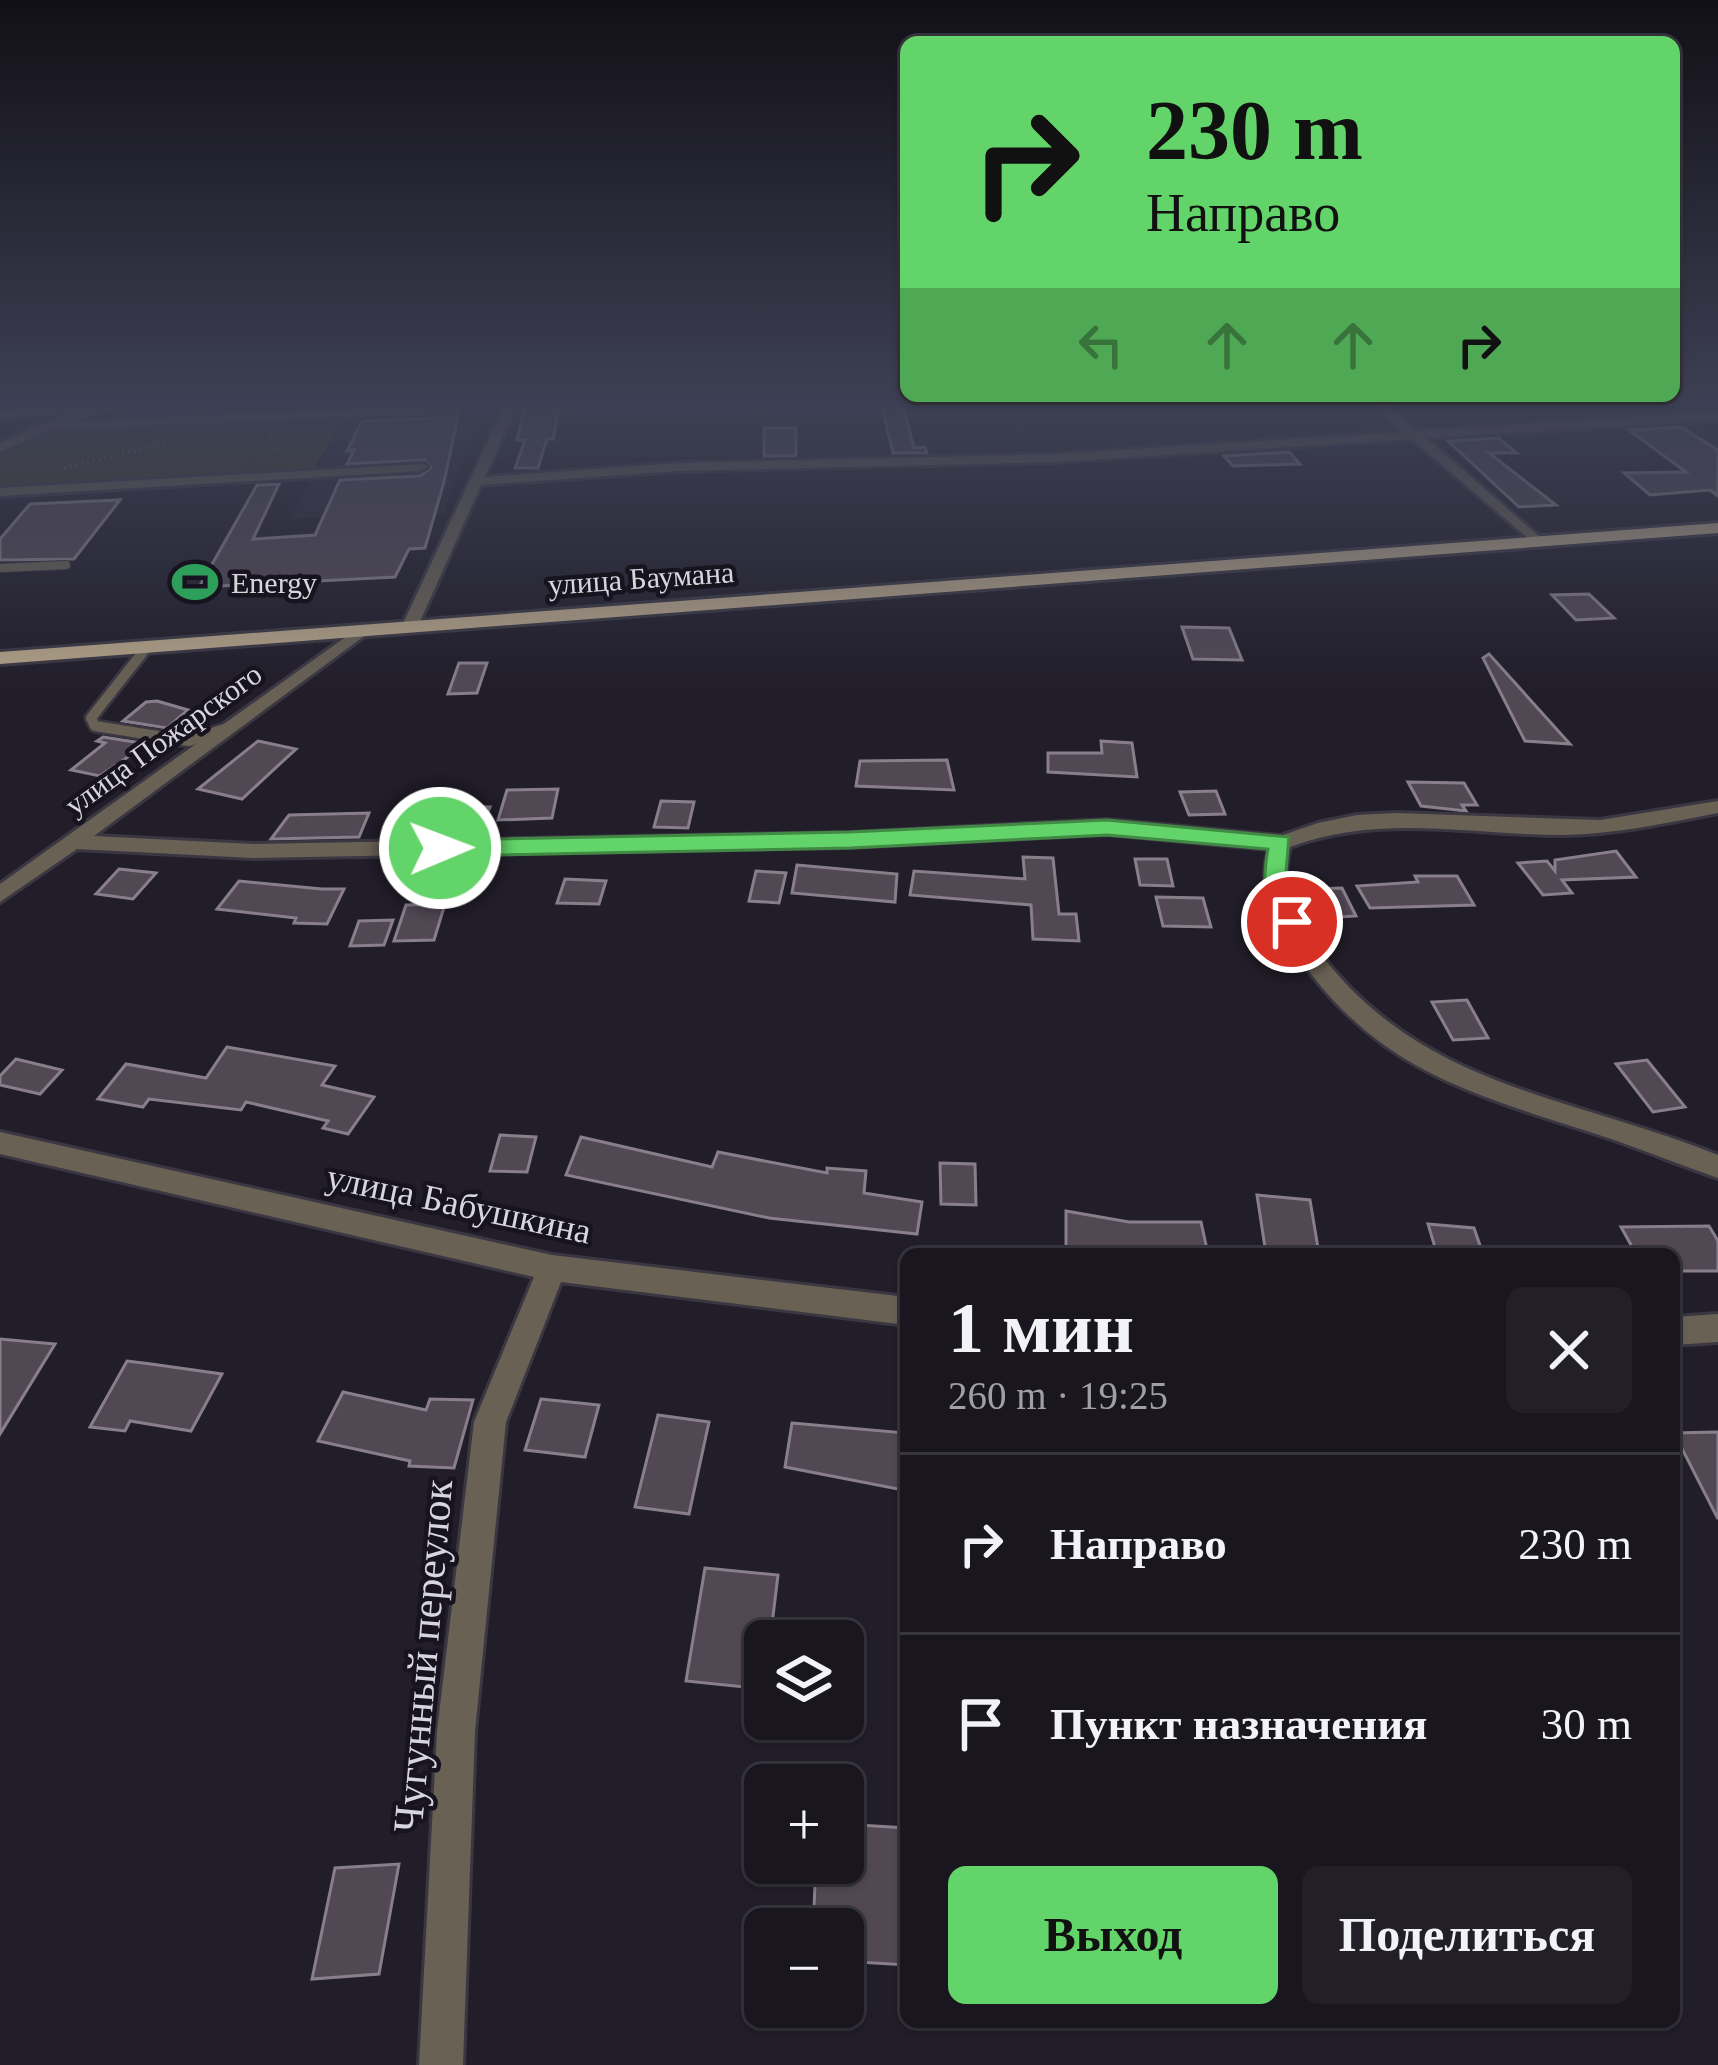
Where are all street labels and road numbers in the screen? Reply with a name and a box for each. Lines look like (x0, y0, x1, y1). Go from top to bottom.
street label: улица Баумана (547, 555, 735, 601)
street label: улица Пожарского (58, 657, 268, 821)
street label: улица Бабушкина (323, 1156, 595, 1252)
street label: Чугунный переулок (385, 1477, 461, 1834)

